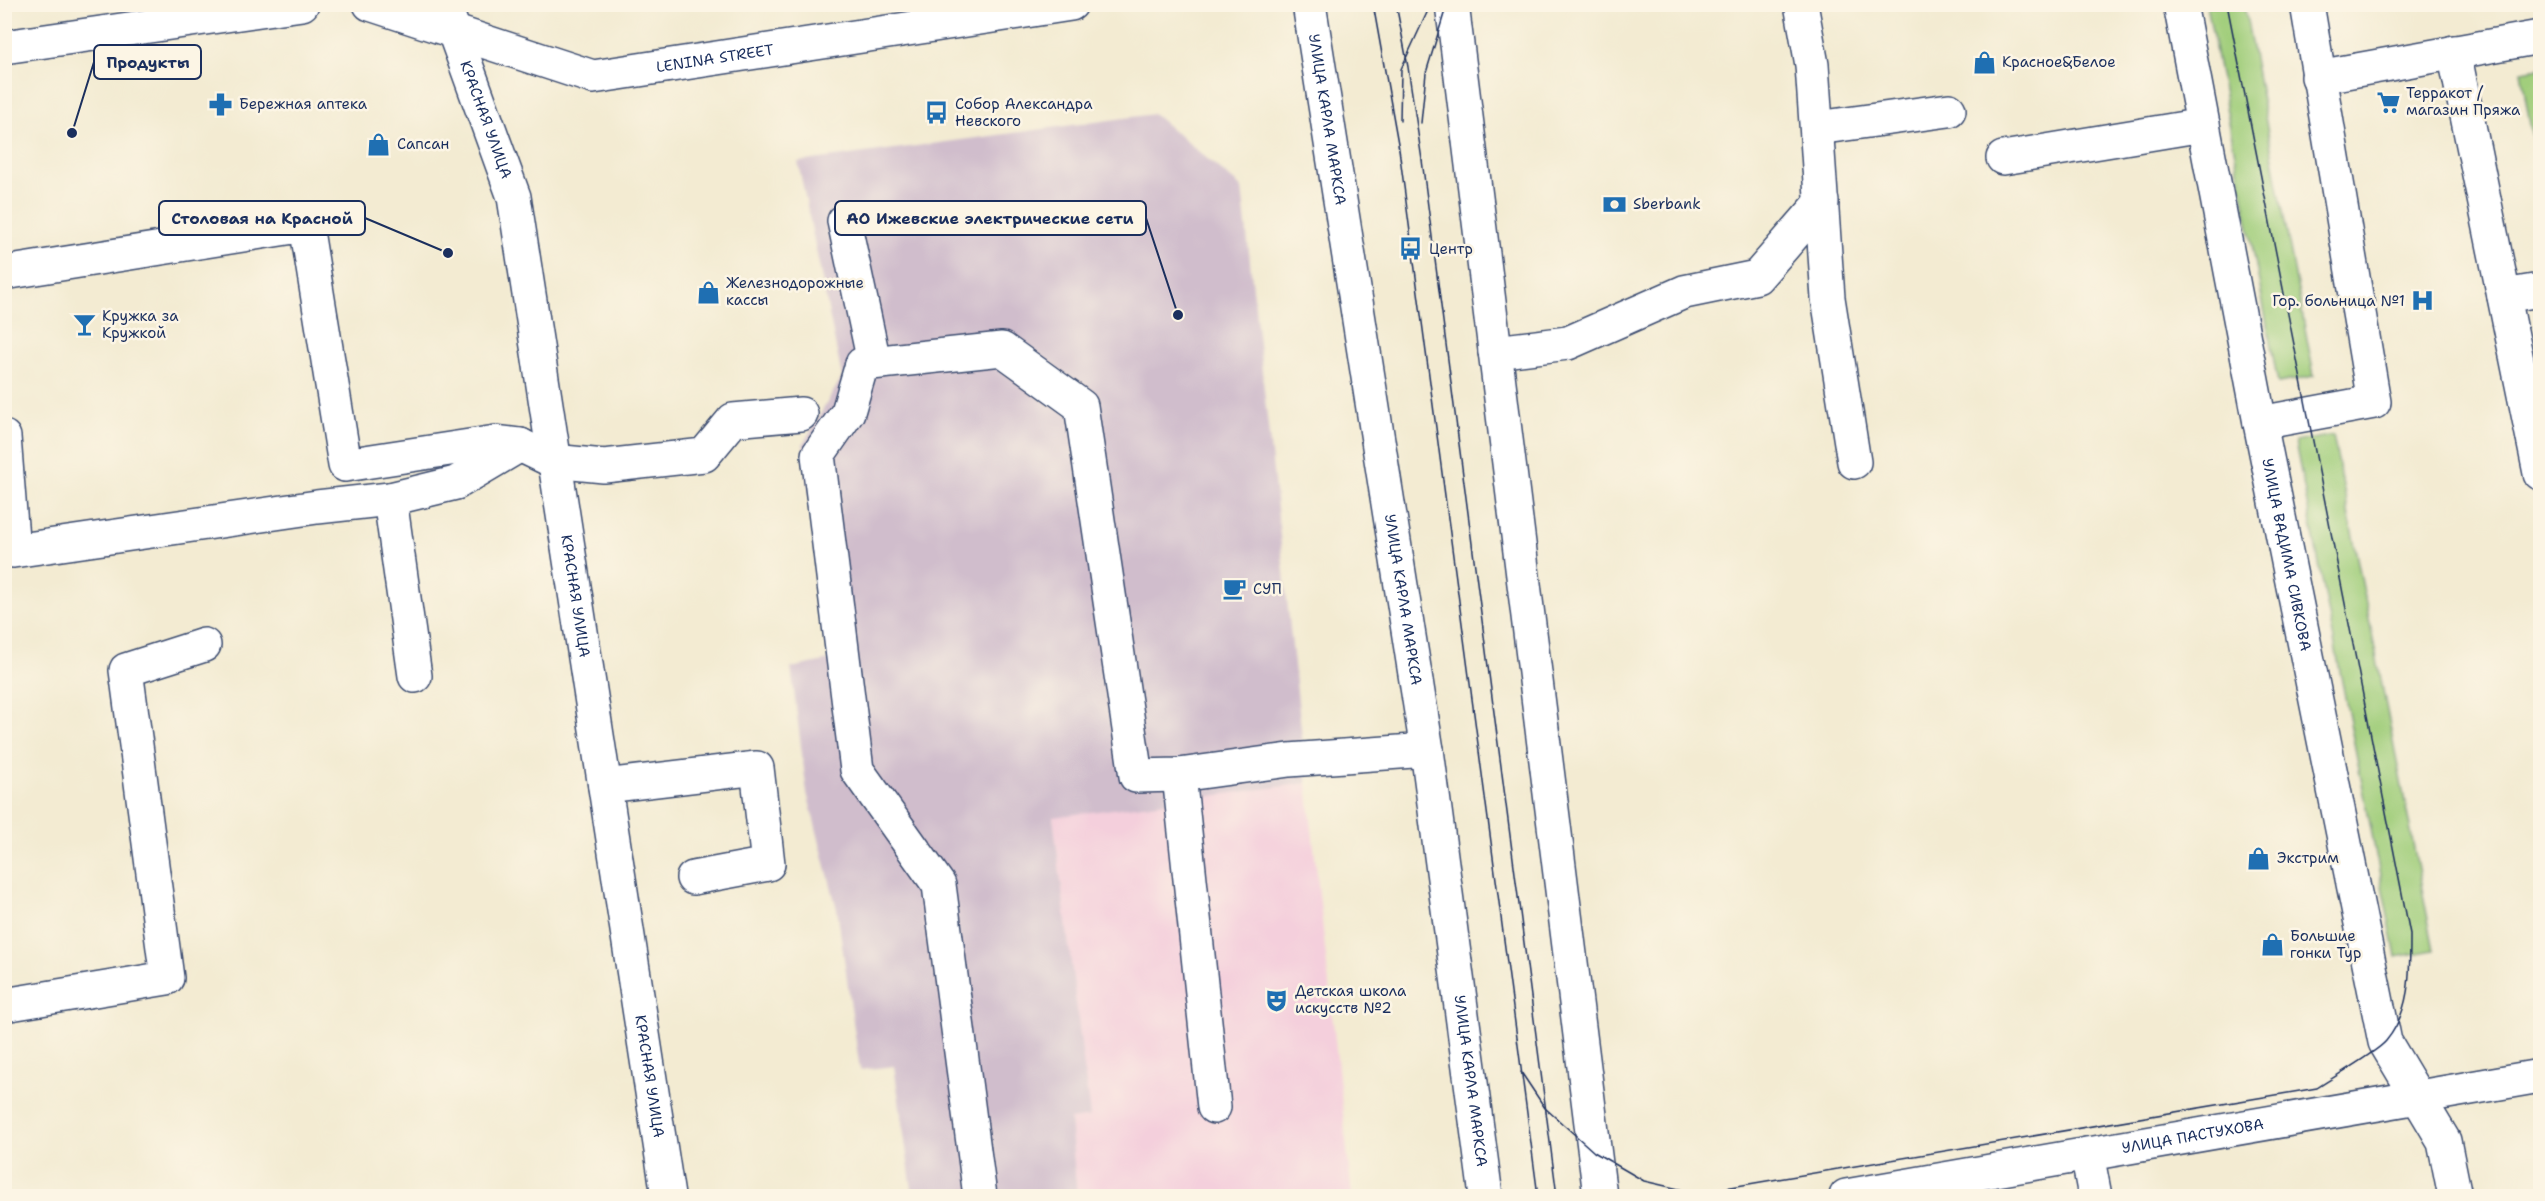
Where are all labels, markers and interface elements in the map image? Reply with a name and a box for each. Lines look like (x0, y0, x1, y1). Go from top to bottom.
street label: УЛИЦА КАРЛА МАРКСА (1304, 33, 1351, 207)
street label: LENINA STREET (655, 40, 775, 77)
callout: Продукты (94, 45, 201, 79)
shop icon: Красное&Белое (1971, 49, 1997, 75)
text: Продукты (106, 52, 190, 73)
place label: Красное&Белое (2002, 52, 2116, 72)
street label: КРАСНАЯ УЛИЦА (455, 58, 517, 181)
place label: Терракот / магазин Пряжа (2406, 83, 2521, 120)
supermarket icon: Терракот / магазин Пряжа (2375, 89, 2401, 115)
pharmacy icon: Бережная аптека (208, 91, 234, 117)
place label: Бережная аптека (239, 94, 368, 114)
place label: Собор Александра Невского (955, 94, 1093, 131)
bus stop icon: Собор Александра Невского (924, 100, 950, 126)
shop icon: Сапсан (366, 131, 392, 157)
place label: Сапсан (397, 134, 449, 154)
bank icon: Sberbank (1602, 191, 1628, 217)
place label: Sberbank (1633, 194, 1701, 214)
callout: Столовая на Красной (159, 201, 365, 235)
callout: АО Ижевские электрические сети (835, 201, 1146, 235)
text: Столовая на Красной (171, 208, 353, 229)
text: АО Ижевские электрические сети (846, 208, 1134, 229)
bus stop icon: Центр (1398, 236, 1424, 262)
place label: Центр (1429, 239, 1473, 259)
place label: Железнодорожные кассы (726, 273, 864, 310)
shop icon: Железнодорожные кассы (695, 279, 721, 305)
hospital icon: Гор. больница №1 (2410, 288, 2436, 314)
place label: Гор. больница №1 (2272, 291, 2405, 311)
place label: Кружка за Кружкой (102, 306, 179, 343)
bar icon: Кружка за Кружкой (71, 312, 97, 338)
street label: УЛИЦА ВАДИМА СИВКОВА (2257, 457, 2316, 653)
street label: УЛИЦА КАРЛА МАРКСА (1380, 513, 1427, 687)
street label: КРАСНАЯ УЛИЦА (556, 533, 595, 659)
cafe icon: СУП (1222, 576, 1248, 602)
place label: СУП (1253, 579, 1282, 599)
shop icon: Экстрим (2246, 845, 2272, 871)
place label: Экстрим (2277, 848, 2339, 868)
place label: Большие гонки Тур (2290, 926, 2361, 963)
shop icon: Большие гонки Тур (2259, 932, 2285, 958)
place label: Детская школа искусств №2 (1295, 981, 1407, 1018)
theatre icon: Детская школа искусств №2 (1264, 987, 1290, 1013)
street label: УЛИЦА КАРЛА МАРКСА (1450, 994, 1492, 1168)
street label: КРАСНАЯ УЛИЦА (630, 1013, 669, 1139)
street label: УЛИЦА ПАСТУХОВА (2120, 1114, 2266, 1158)

